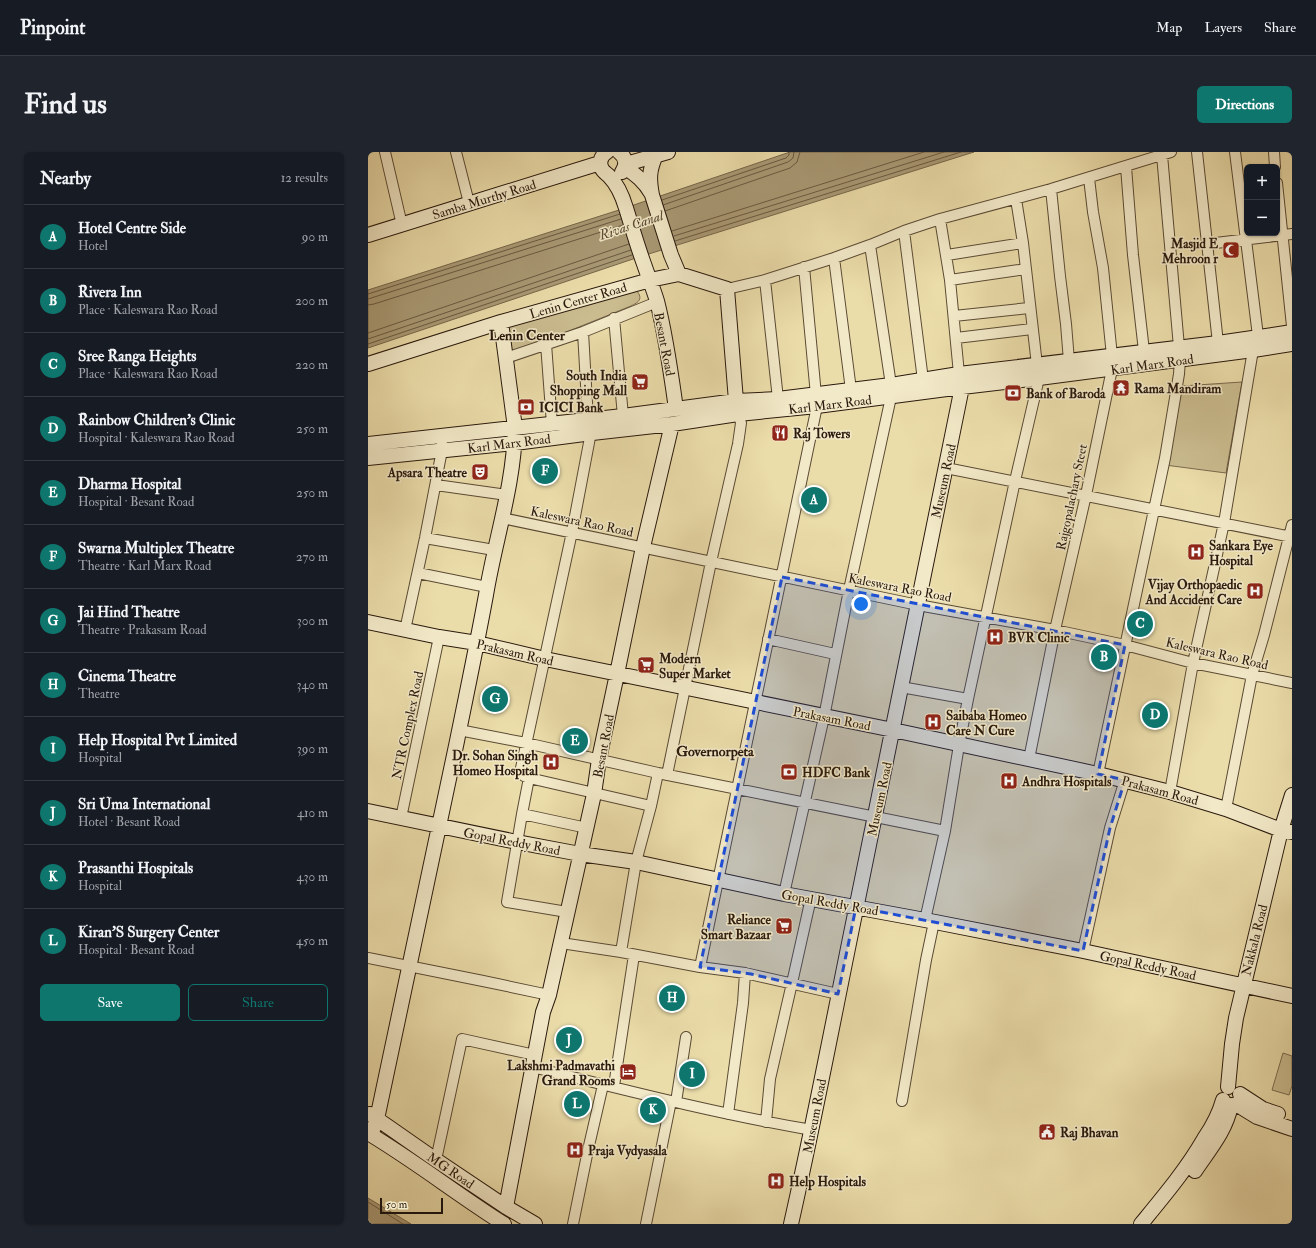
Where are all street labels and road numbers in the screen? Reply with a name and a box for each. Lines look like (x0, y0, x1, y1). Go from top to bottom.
street label: Samba Murthy Road (431, 176, 539, 224)
street label: Lenin Center Road (528, 279, 629, 322)
street label: Besant Road (650, 311, 678, 378)
street label: Karl Marx Road (1110, 351, 1195, 379)
street label: Karl Marx Road (788, 392, 873, 418)
street label: Karl Marx Road (467, 431, 552, 457)
street label: Museum Road (928, 442, 960, 520)
street label: Rajgopalachary Steet (1053, 443, 1092, 552)
street label: Kaleswara Rao Road (529, 503, 635, 541)
street label: Kaleswara Rao Road (847, 570, 953, 606)
street label: Kaleswara Rao Road (1164, 634, 1270, 674)
street label: Prakasam Road (475, 636, 556, 670)
street label: NTR Complex Road (389, 669, 428, 781)
street label: Prakasam Road (792, 704, 873, 734)
street label: Besant Road (590, 712, 618, 779)
street label: Museum Road (864, 760, 896, 838)
street label: Prakasam Road (1120, 773, 1201, 809)
street label: Gopal Reddy Road (462, 825, 562, 860)
street label: Gopal Reddy Road (780, 887, 880, 920)
street label: Nakkala Road (1238, 902, 1272, 978)
street label: Gopal Reddy Road (1098, 948, 1198, 985)
street label: Museum Road (800, 1077, 830, 1155)
street label: MG Road (424, 1149, 477, 1193)

